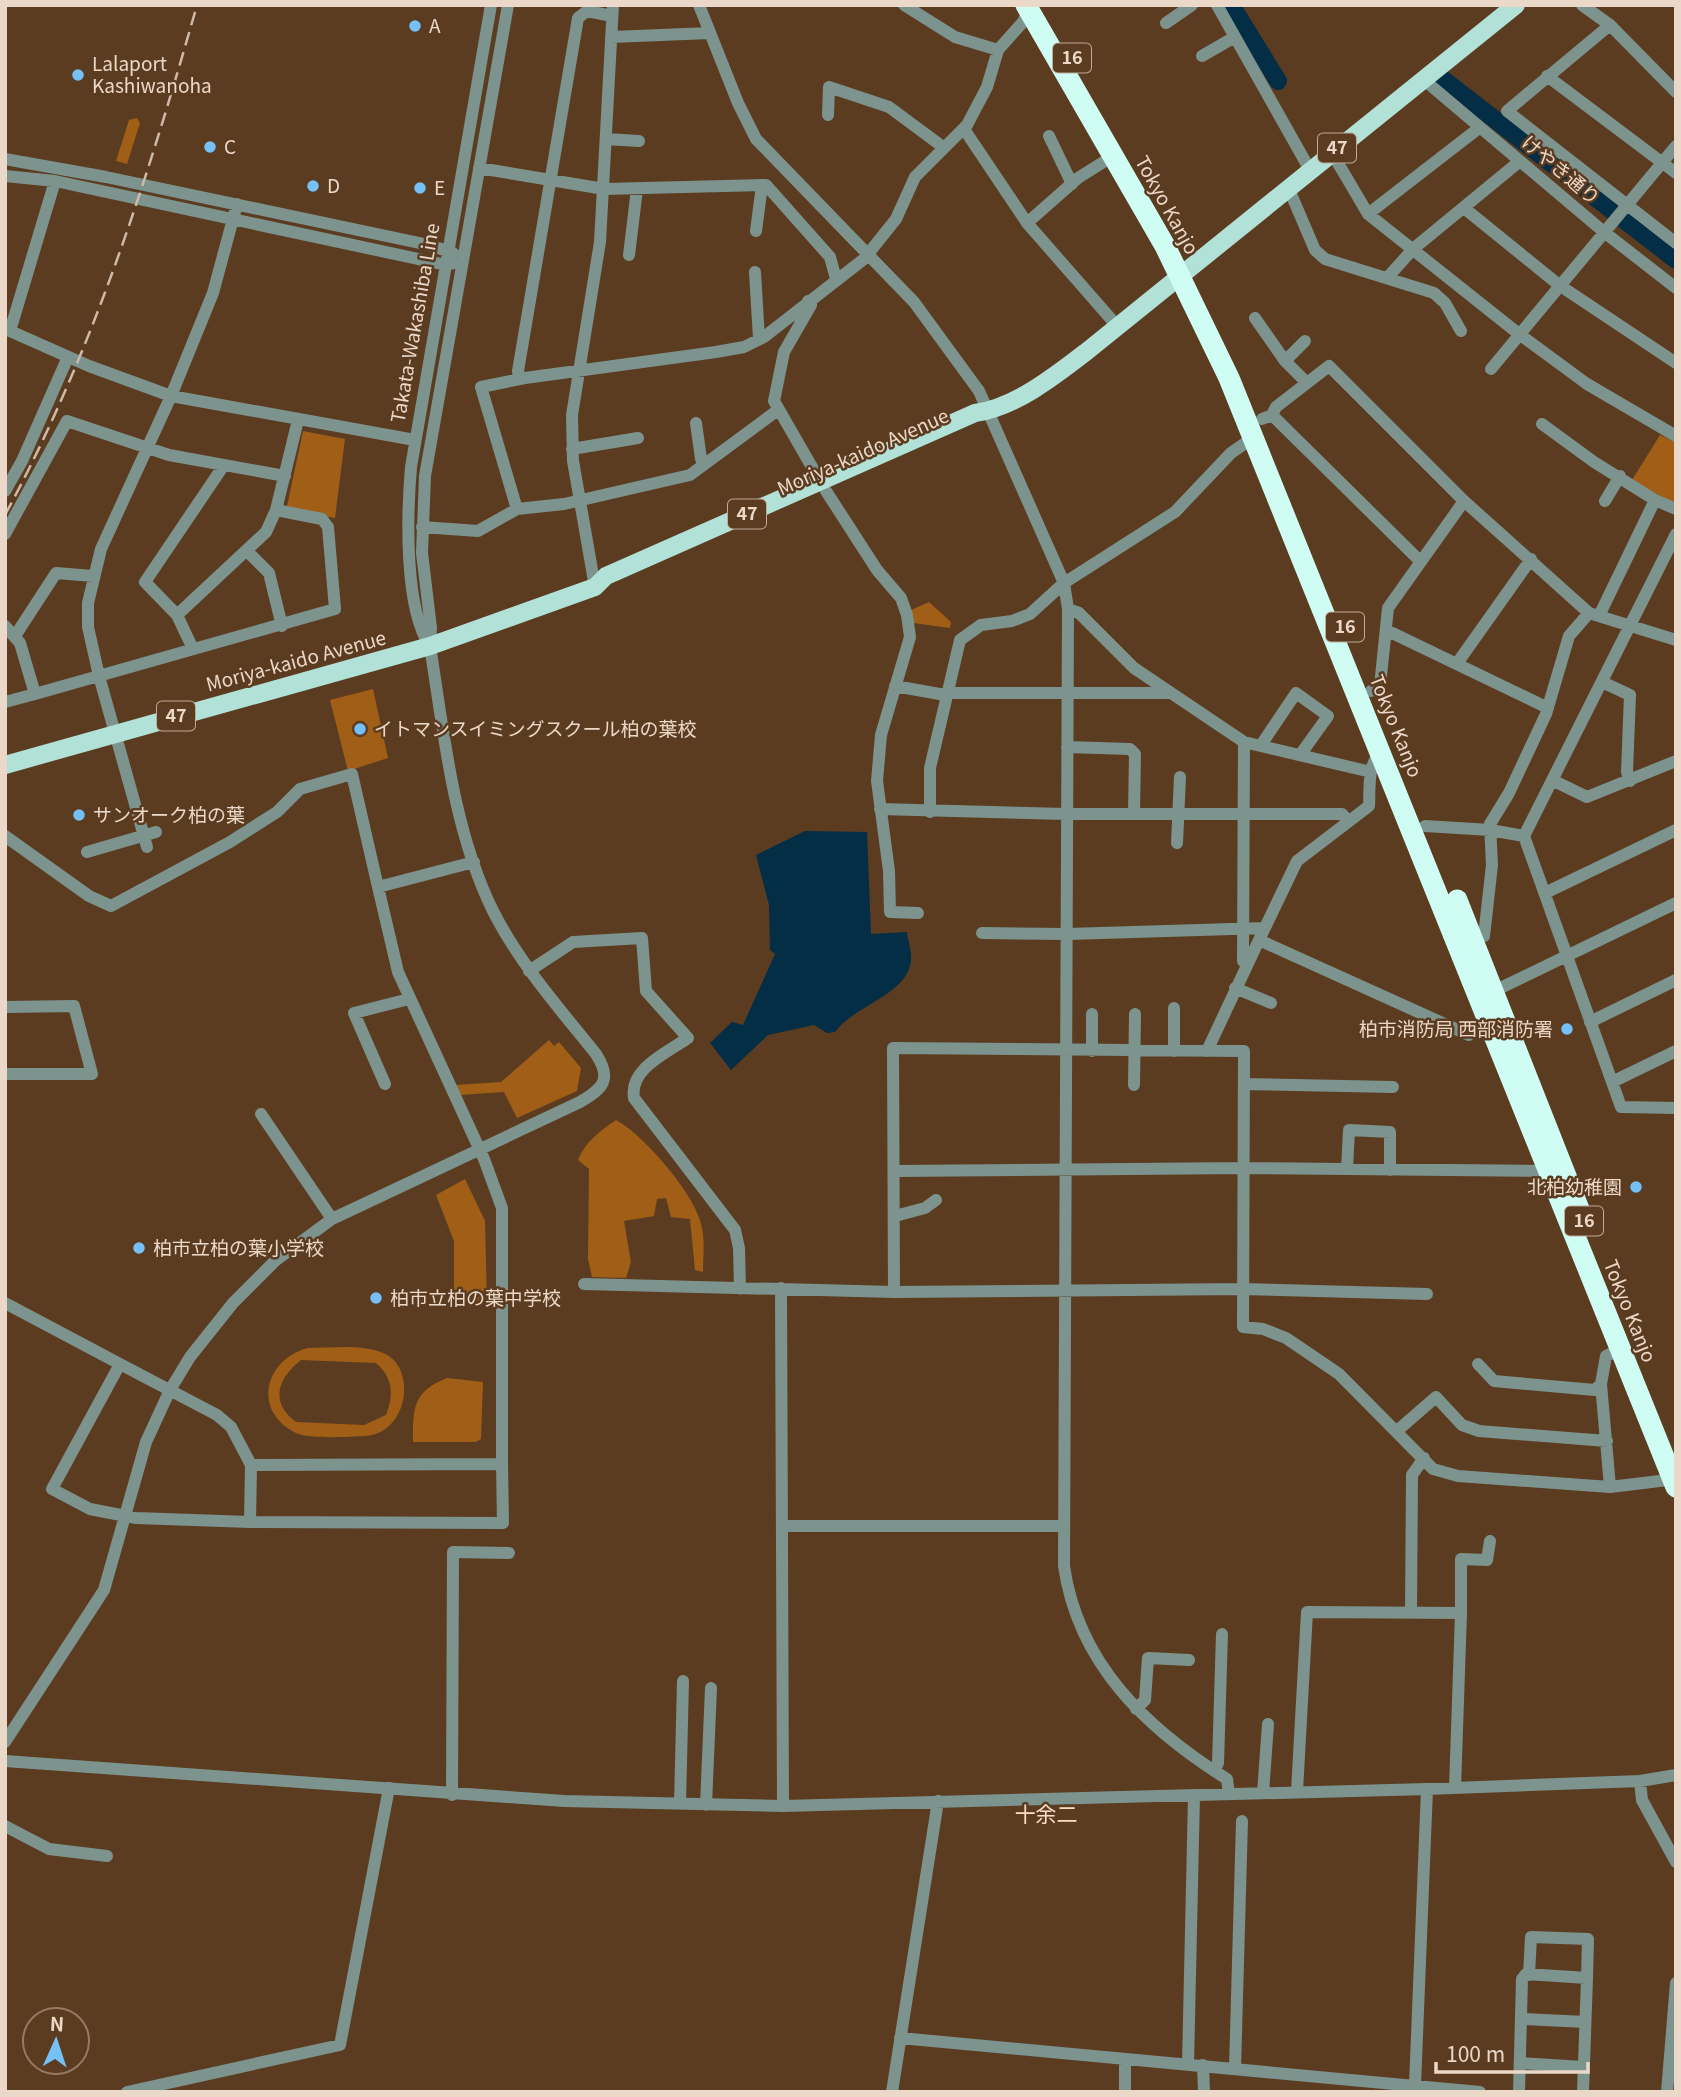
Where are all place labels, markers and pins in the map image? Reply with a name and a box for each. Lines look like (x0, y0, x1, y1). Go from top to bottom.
place label: A (429, 11, 441, 38)
marker: A (407, 18, 423, 34)
place label: Lalaport Kashiwanoha (92, 49, 212, 98)
marker: Lalaport Kashiwanoha (70, 67, 86, 83)
place label: C (224, 132, 236, 159)
marker: C (202, 139, 218, 155)
place label: D (327, 171, 340, 198)
place label: E (434, 173, 445, 200)
marker: D (305, 178, 321, 194)
marker: E (412, 180, 428, 196)
place label: イトマンスイミングスクール柏の葉校 (374, 714, 697, 741)
marker: イトマンスイミングスクール柏の葉校 (352, 721, 368, 737)
place label: サンオーク柏の葉 (93, 800, 245, 827)
marker: サンオーク柏の葉 (71, 807, 87, 823)
place label: 柏市消防局 西部消防署 (1359, 1014, 1553, 1041)
marker: 柏市消防局 西部消防署 (1559, 1021, 1575, 1037)
place label: 北柏幼稚園 (1527, 1172, 1622, 1199)
marker: 北柏幼稚園 (1628, 1179, 1644, 1195)
place label: 柏市立柏の葉小学校 (153, 1233, 324, 1260)
marker: 柏市立柏の葉小学校 (131, 1240, 147, 1256)
place label: 柏市立柏の葉中学校 (390, 1283, 561, 1310)
marker: 柏市立柏の葉中学校 (368, 1290, 384, 1306)

